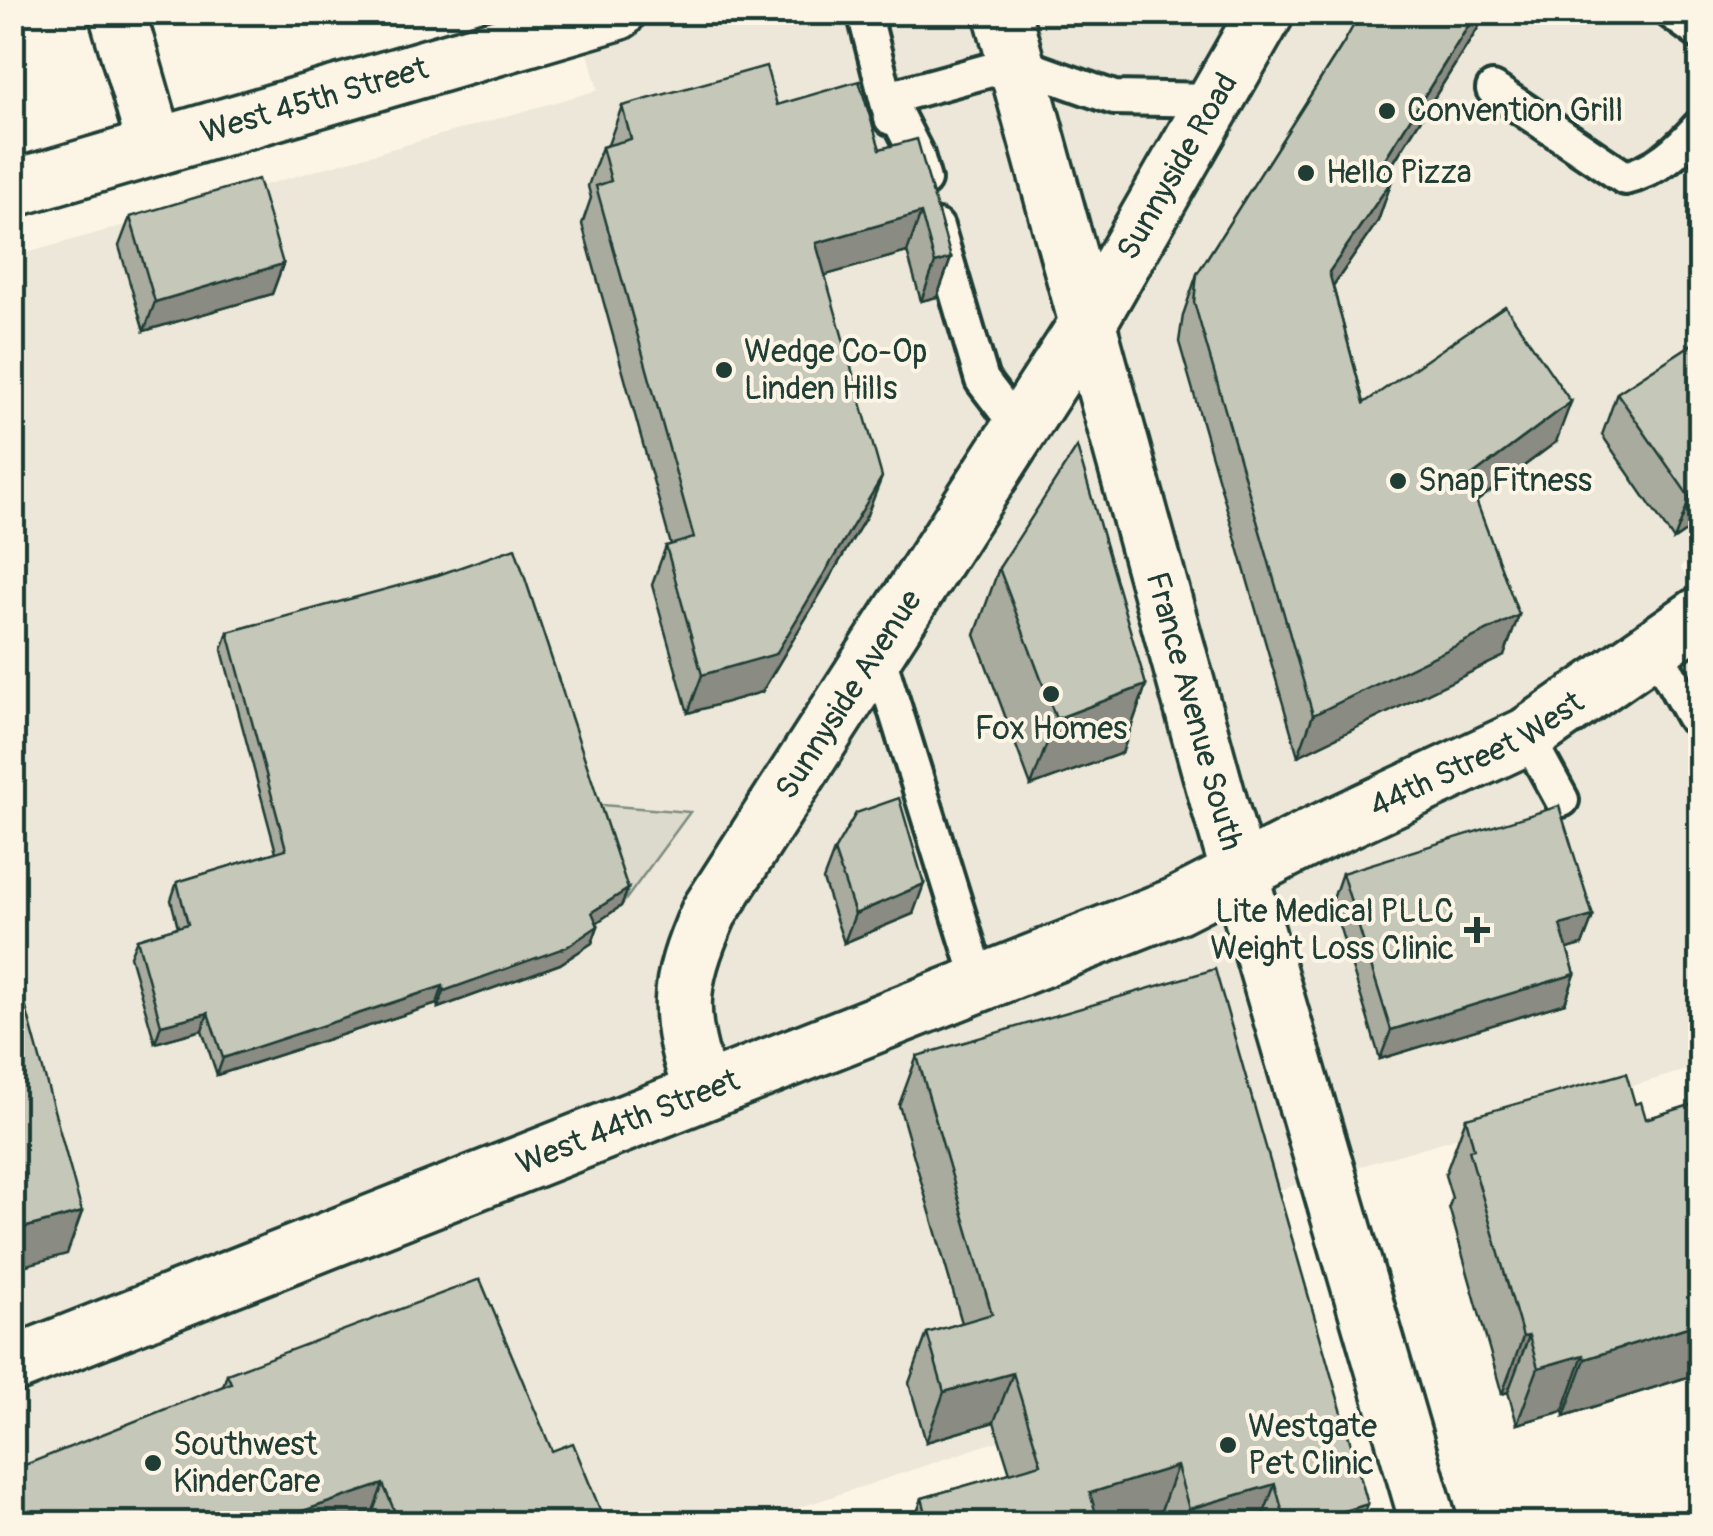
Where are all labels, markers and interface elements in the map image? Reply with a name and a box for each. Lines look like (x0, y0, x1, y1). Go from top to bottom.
street label: West 45th Street (196, 48, 433, 153)
street label: Sunnyside Road (1108, 66, 1247, 267)
place label: Convention Grill (1407, 91, 1623, 131)
marker: Convention Grill (1376, 100, 1398, 122)
place label: Hello Pizza (1326, 153, 1472, 193)
marker: Hello Pizza (1295, 162, 1317, 184)
place label: Wedge Co-Op Linden Hills (744, 332, 927, 409)
marker: Wedge Co-Op Linden Hills (713, 359, 735, 381)
place label: Snap Fitness (1418, 461, 1592, 501)
marker: Snap Fitness (1387, 470, 1409, 492)
street label: France Avenue South (1137, 567, 1252, 855)
street label: Sunnyside Avenue (767, 582, 931, 807)
street label: 44th Street West (1363, 682, 1592, 827)
marker: Fox Homes (1040, 683, 1062, 705)
place label: Fox Homes (975, 709, 1127, 749)
place label: Lite Medical PLLC Weight Loss Clinic (1210, 892, 1454, 969)
marker: Lite Medical PLLC Weight Loss Clinic (1464, 917, 1490, 943)
street label: West 44th Street (511, 1060, 745, 1184)
place label: Westgate Pet Clinic (1248, 1407, 1377, 1484)
place label: Southwest KinderCare (173, 1425, 320, 1502)
marker: Westgate Pet Clinic (1217, 1434, 1239, 1456)
marker: Southwest KinderCare (142, 1452, 164, 1474)

